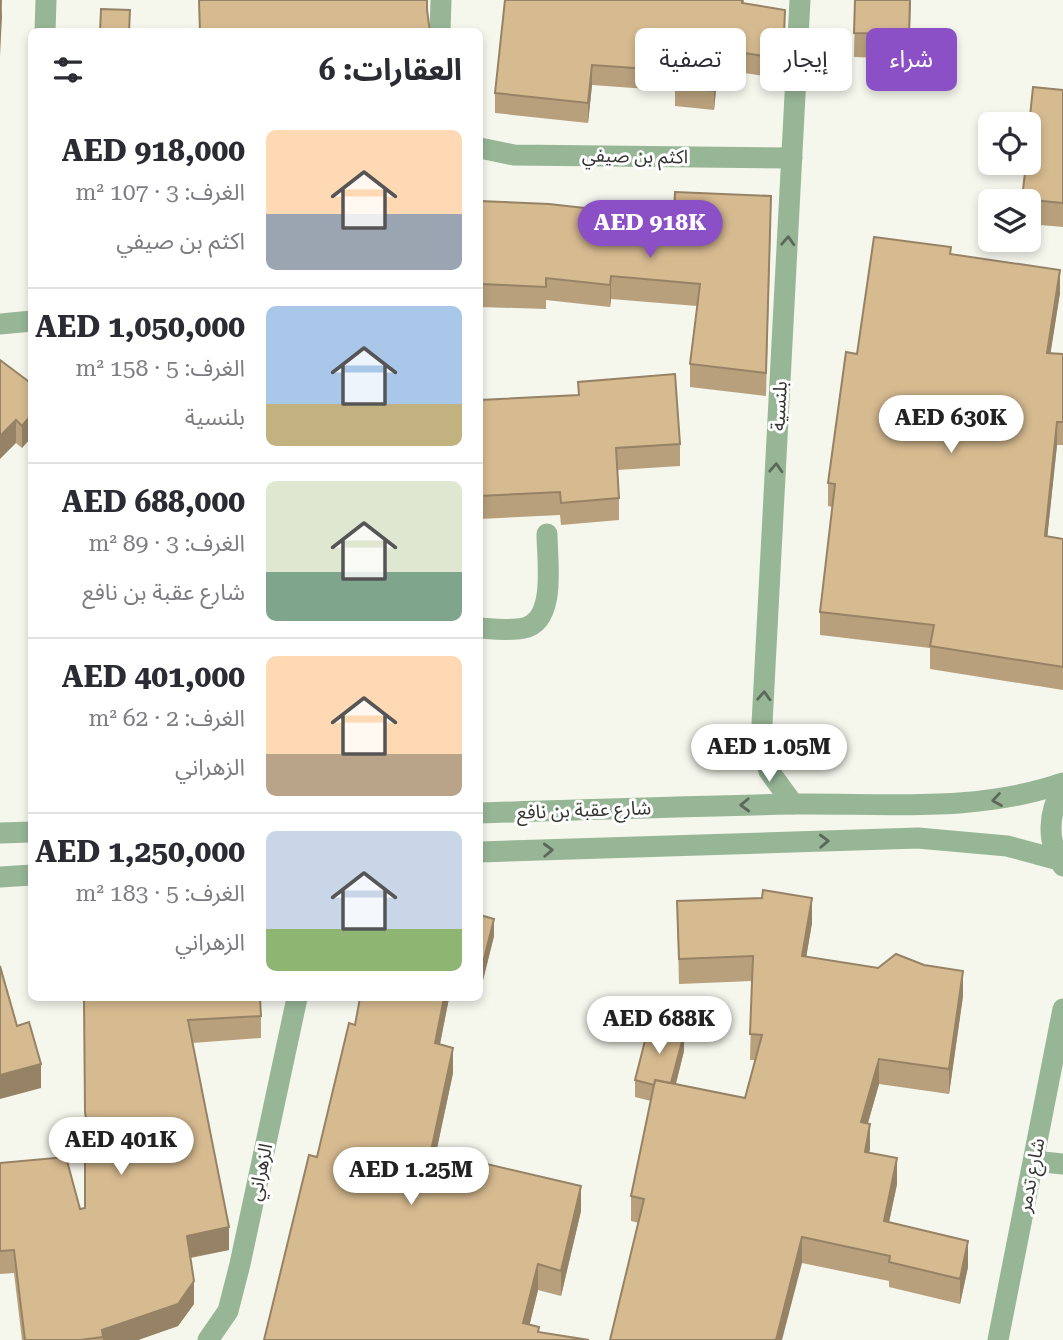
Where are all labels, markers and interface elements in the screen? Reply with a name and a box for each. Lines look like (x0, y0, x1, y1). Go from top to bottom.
chip: تصفية (635, 28, 746, 91)
chip: إيجار (760, 28, 852, 91)
chip: شراء (866, 28, 957, 91)
icon: filters (49, 51, 87, 89)
text: العقارات: 6 (319, 52, 462, 87)
map controls (978, 112, 1041, 252)
button: locate (978, 112, 1041, 175)
text: AED 918,000 (62, 133, 245, 168)
street label: اكثم بن صيفي (582, 144, 688, 172)
icon: home (322, 158, 406, 242)
text: الغرف: 3 · 107 m² (76, 179, 245, 206)
button: layers (978, 189, 1041, 252)
pin: AED 918K (578, 201, 722, 260)
text: AED 918K (594, 209, 706, 236)
text: اكثم بن صيفي (116, 228, 245, 255)
one-way arrow (780, 235, 795, 246)
text: AED 1,050,000 (35, 309, 245, 344)
icon: home (322, 334, 406, 418)
text: الغرف: 5 · 158 m² (76, 355, 245, 382)
street label: بلنسية (766, 381, 792, 431)
pin: AED 630K (879, 396, 1023, 455)
text: بلنسية (185, 404, 245, 431)
text: AED 630K (895, 404, 1007, 431)
one-way arrow (768, 463, 783, 474)
text: AED 688,000 (62, 484, 245, 519)
icon: home (322, 509, 406, 593)
text: الغرف: 3 · 89 m² (88, 530, 245, 557)
text: شارع عقبة بن نافع (82, 579, 245, 606)
text: AED 401,000 (62, 659, 245, 694)
icon: home (322, 684, 406, 768)
one-way arrow (756, 690, 771, 701)
text: الغرف: 2 · 62 m² (88, 705, 245, 732)
pin: AED 1.05M (689, 724, 849, 784)
text: AED 1.05M (707, 733, 831, 760)
text: الزهراني (175, 754, 245, 781)
one-way arrow (991, 792, 1003, 807)
street label: شارع عقبة بن نافع (516, 796, 652, 827)
one-way arrow (740, 798, 751, 813)
text: AED 1,250,000 (35, 834, 245, 869)
one-way arrow (819, 834, 830, 849)
one-way arrow (542, 842, 553, 857)
icon: home (322, 859, 406, 943)
text: الغرف: 5 · 183 m² (76, 880, 245, 907)
text: الزهراني (175, 929, 245, 956)
pin: AED 688K (587, 996, 731, 1056)
text: AED 688K (603, 1005, 715, 1032)
pin: AED 401K (49, 1118, 193, 1177)
text: AED 401K (65, 1126, 177, 1153)
street label: شارع تدمر (1012, 1136, 1051, 1215)
street label: الزهراني (243, 1141, 281, 1203)
pin: AED 1.25M (331, 1148, 491, 1207)
text: AED 1.25M (349, 1156, 473, 1183)

